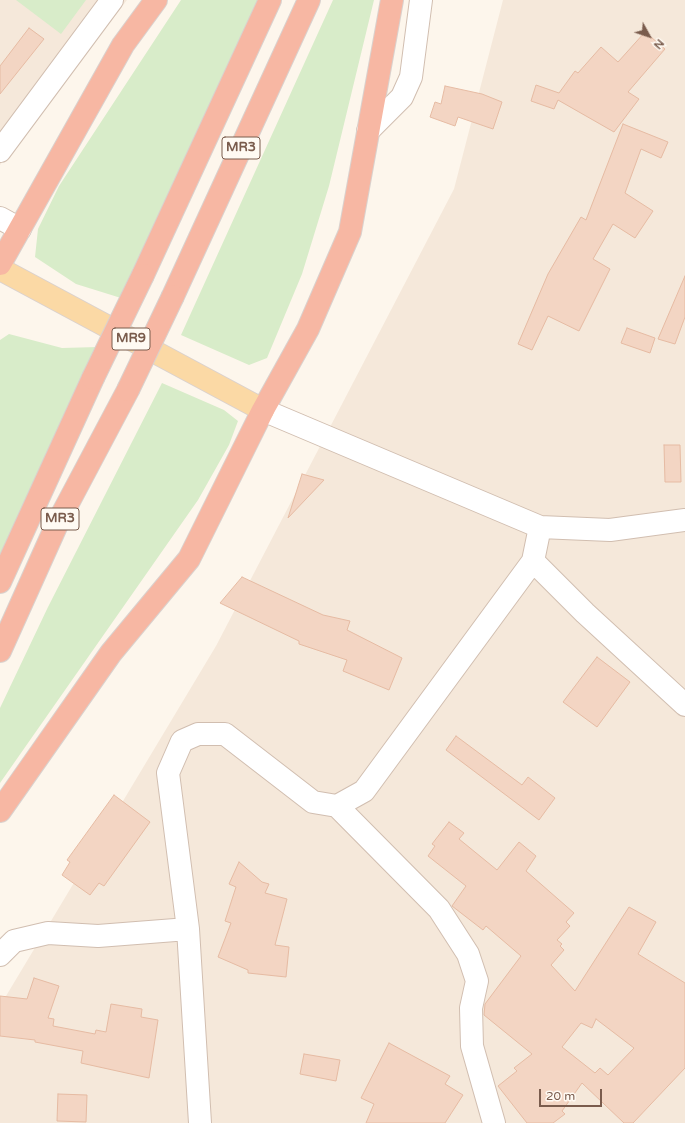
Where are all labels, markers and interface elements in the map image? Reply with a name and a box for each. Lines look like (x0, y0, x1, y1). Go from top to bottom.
north arrow (629, 16, 669, 56)
text: N (651, 36, 666, 52)
road number: MR3 (222, 137, 260, 159)
road number: MR9 (112, 328, 150, 350)
road number: MR3 (41, 508, 79, 530)
scale bar (541, 1081, 604, 1107)
text: 20 m (546, 1089, 575, 1103)

